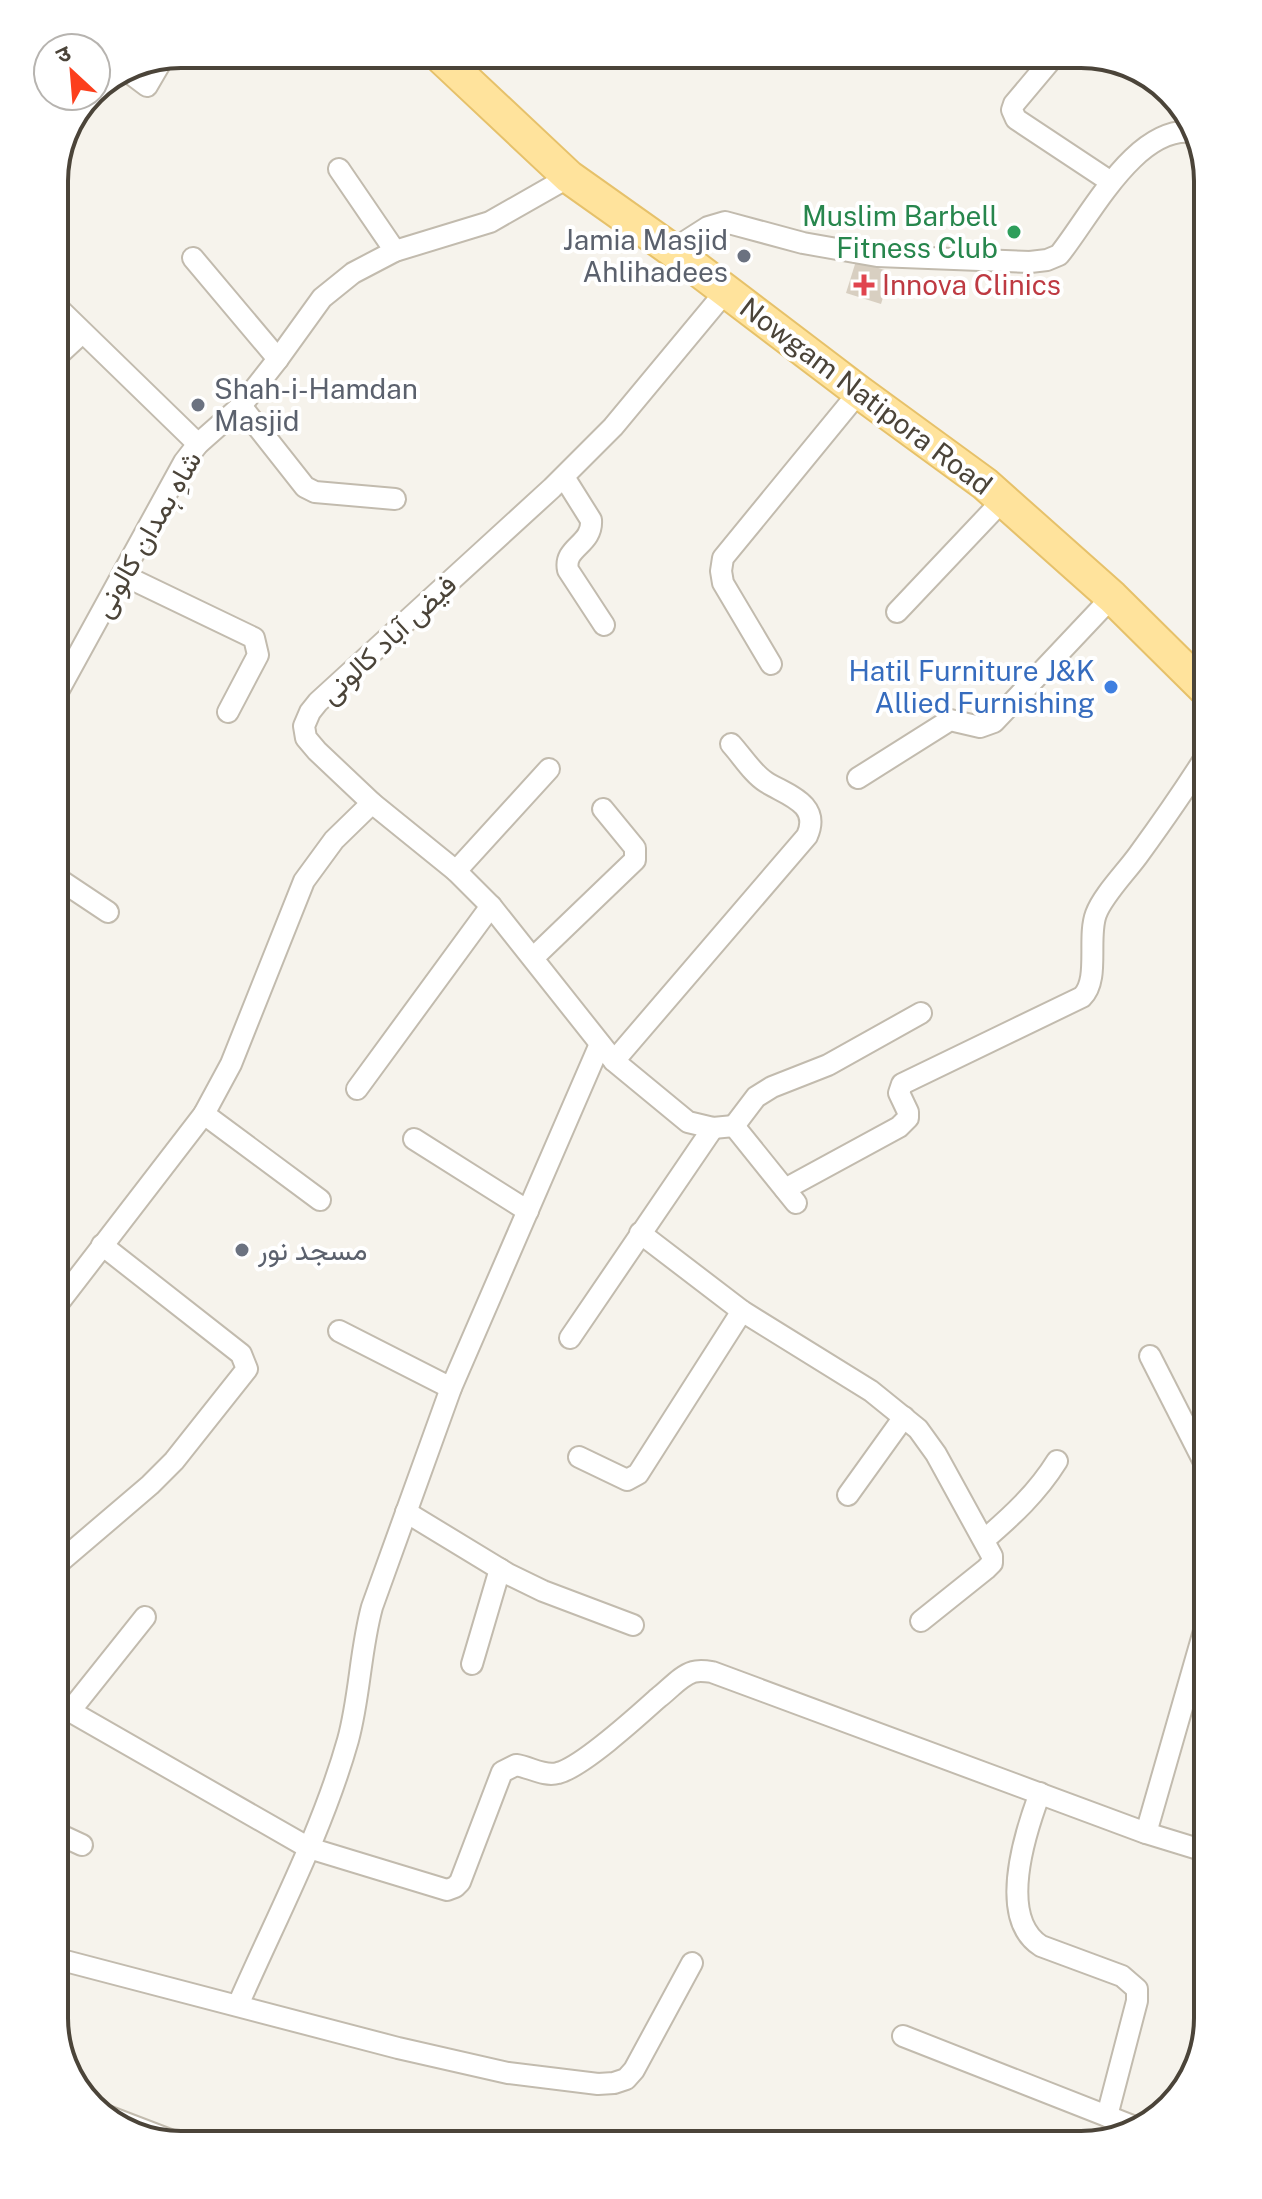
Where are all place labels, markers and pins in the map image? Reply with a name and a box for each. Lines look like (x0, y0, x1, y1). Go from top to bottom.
place label: Muslim Barbell Fitness Club (802, 199, 998, 264)
place label: Jamia Masjid Ahlihadees (563, 223, 728, 288)
marker: Muslim Barbell Fitness Club (1005, 223, 1023, 241)
marker: Jamia Masjid Ahlihadees (735, 247, 753, 265)
place label: Innova Clinics (882, 268, 1061, 301)
marker: Innova Clinics (853, 274, 875, 296)
place label: Shah-i-Hamdan Masjid (214, 372, 418, 437)
marker: Shah-i-Hamdan Masjid (189, 396, 207, 414)
place label: Hatil Furniture J&K Allied Furnishing (848, 654, 1095, 719)
marker: Hatil Furniture J&K Allied Furnishing (1102, 678, 1120, 696)
place label: مسجد نور (257, 1233, 367, 1268)
marker: مسجد نور (233, 1241, 251, 1259)

